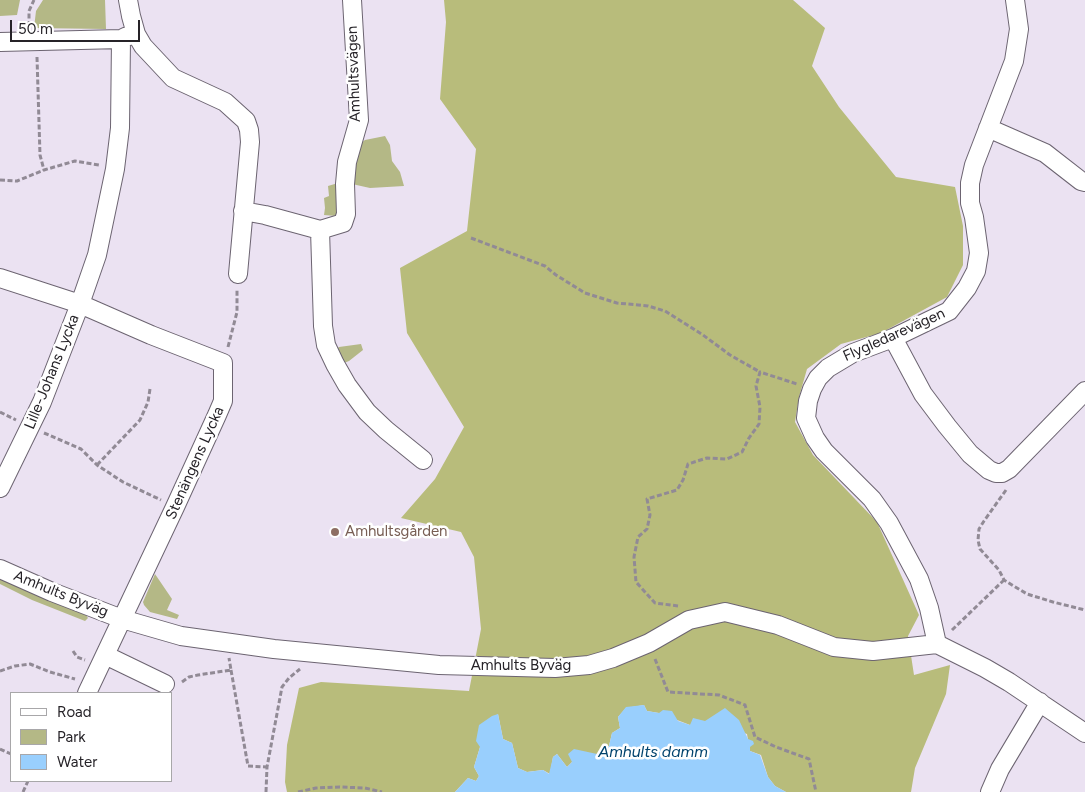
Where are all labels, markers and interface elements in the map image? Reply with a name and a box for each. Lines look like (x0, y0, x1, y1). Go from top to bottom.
scale bar (12, 10, 142, 42)
text: 50 m (18, 20, 53, 38)
street label: Amhultsvägen (343, 26, 365, 122)
street label: Flygledarevägen (840, 304, 948, 366)
street label: Lille-Johans Lycka (21, 312, 83, 432)
street label: Stenängens Lycka (162, 404, 228, 522)
place label: Amhultsgården (345, 523, 447, 541)
marker: Amhultsgården (329, 526, 341, 538)
street label: Amhults Byväg (11, 567, 111, 621)
street label: Amhults Byväg (471, 657, 571, 675)
legend (10, 692, 172, 782)
text: Road (57, 703, 92, 721)
text: Park (57, 728, 86, 746)
water label: Amhults damm (598, 742, 708, 762)
text: Water (57, 753, 97, 771)

